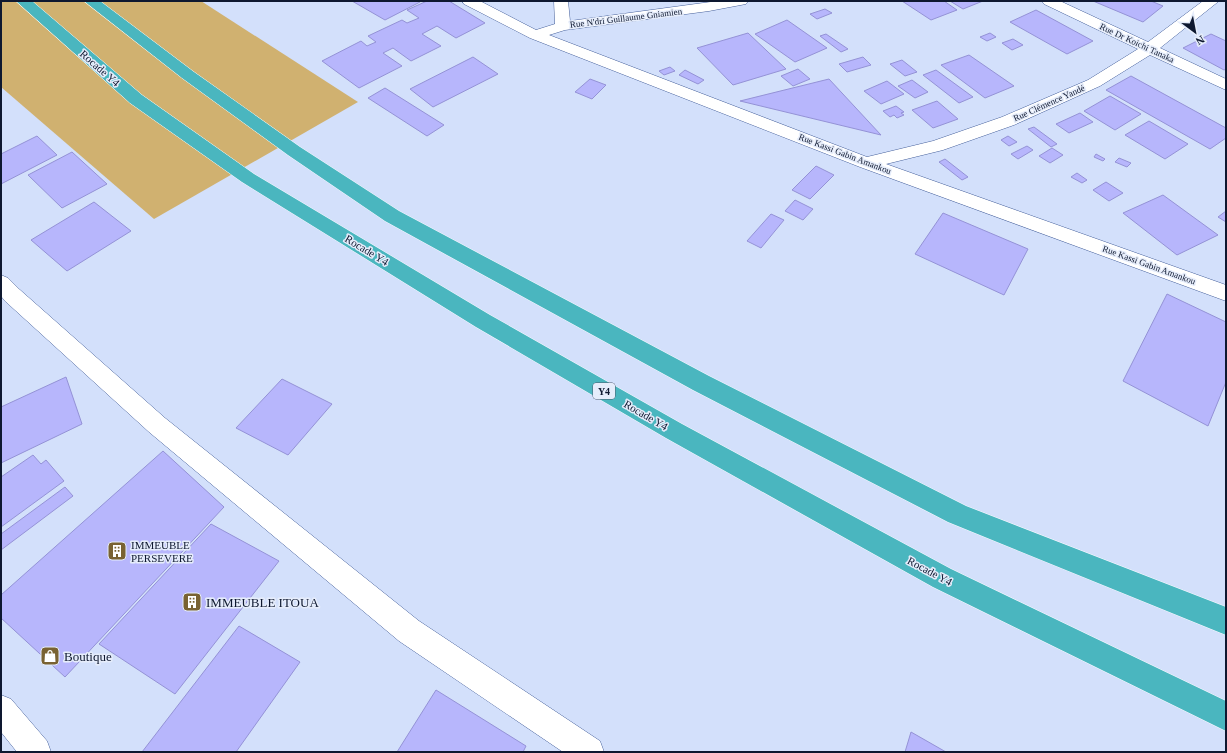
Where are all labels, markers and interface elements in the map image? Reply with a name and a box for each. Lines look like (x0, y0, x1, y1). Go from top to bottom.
street label: Rue N'dri Guillaume Gniamien (569, 6, 683, 30)
north arrow (1175, 12, 1215, 52)
street label: Rue Dr Koichi Tanaka (1098, 21, 1176, 65)
text: N (1194, 33, 1207, 48)
street label: Rocade Y4 (78, 47, 123, 89)
street label: Rue Clémence Yandé (1012, 83, 1086, 123)
street label: Rue Kassi Gabin Amankou (797, 132, 893, 176)
street label: Rocade Y4 (343, 232, 391, 268)
street label: Rue Kassi Gabin Amankou (1101, 243, 1197, 287)
road number: Y4 (593, 383, 615, 399)
street label: Rocade Y4 (622, 398, 671, 433)
place label: IMMEUBLE PERSEVERE (131, 539, 193, 564)
building icon: IMMEUBLE PERSEVERE (106, 540, 128, 562)
street label: Rocade Y4 (906, 554, 955, 588)
building icon: IMMEUBLE ITOUA (181, 591, 203, 613)
place label: IMMEUBLE ITOUA (206, 595, 319, 610)
shop icon: Boutique (39, 645, 61, 667)
place label: Boutique (64, 649, 112, 664)

